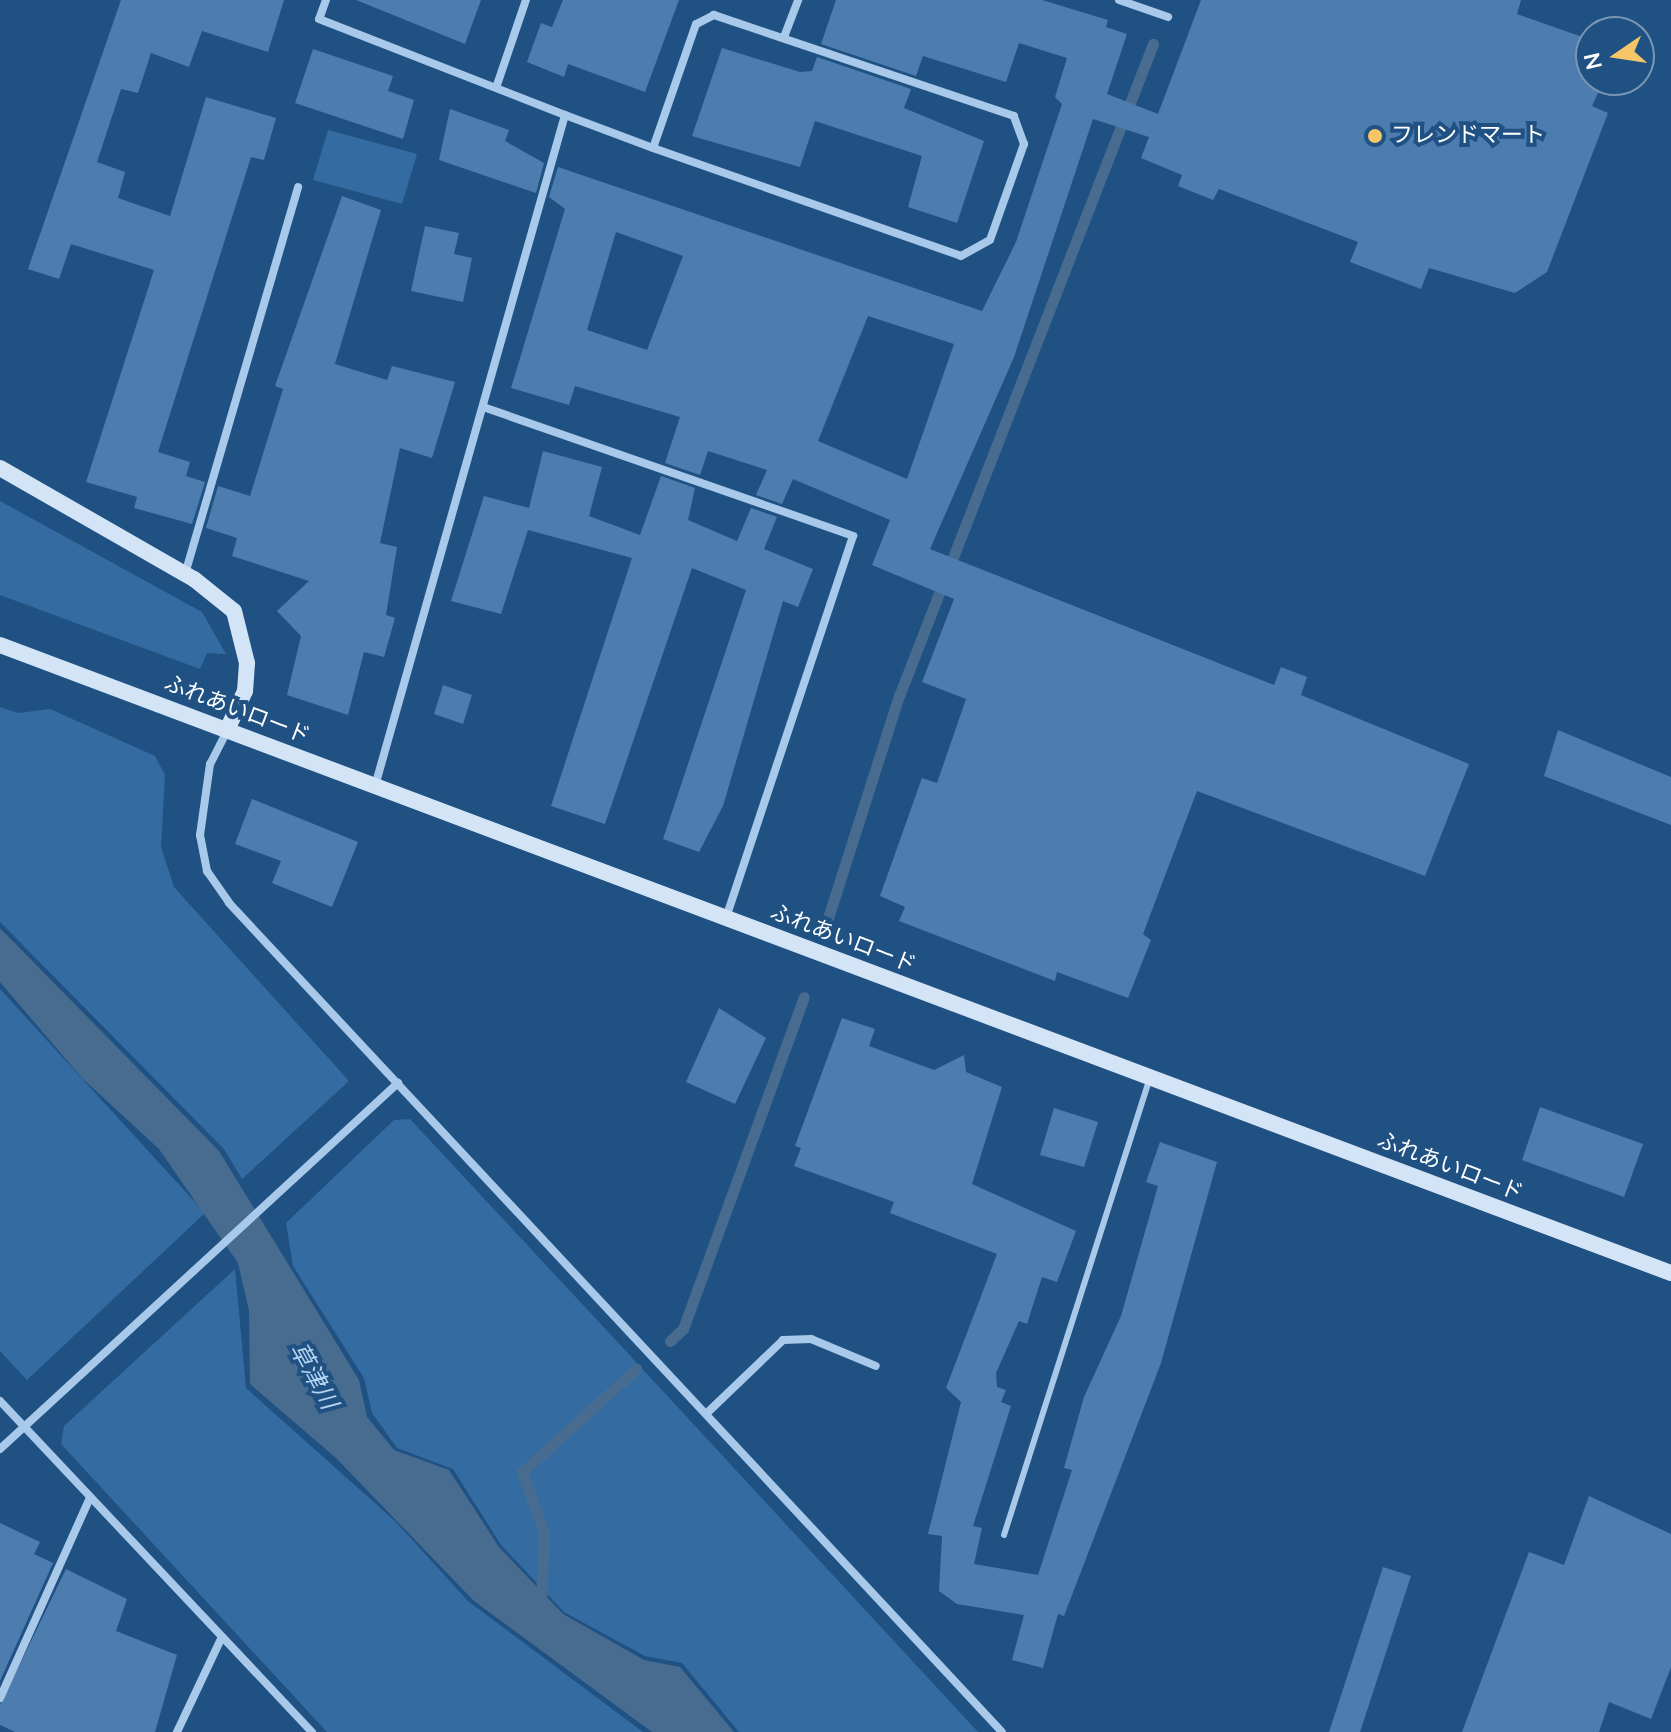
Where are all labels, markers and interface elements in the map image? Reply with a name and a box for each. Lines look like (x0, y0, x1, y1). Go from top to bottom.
north arrow (1575, 16, 1655, 96)
text: N (1577, 50, 1610, 72)
place label: フレンドマート (1391, 123, 1545, 149)
marker: フレンドマート (1366, 127, 1384, 145)
street label: ふれあいロード (160, 670, 314, 750)
street label: ふれあいロード (766, 899, 920, 979)
street label: ふれあいロード (1373, 1127, 1527, 1207)
water label: 草津川 (283, 1338, 343, 1414)

